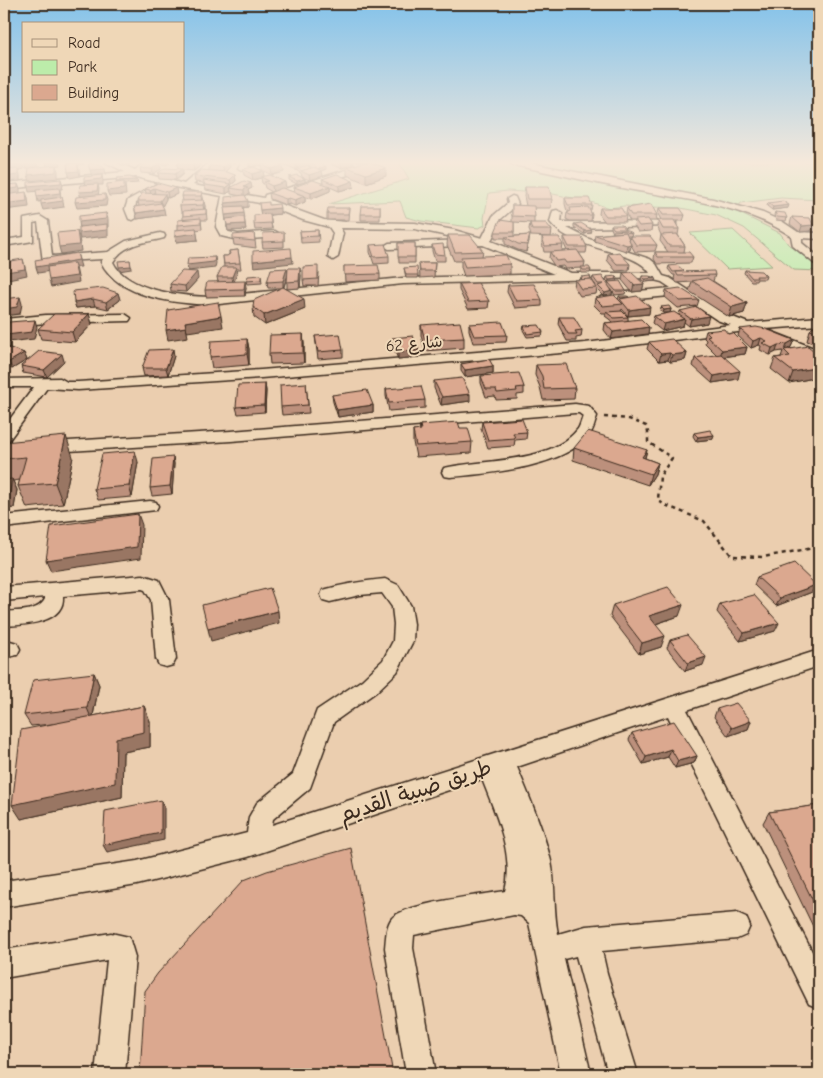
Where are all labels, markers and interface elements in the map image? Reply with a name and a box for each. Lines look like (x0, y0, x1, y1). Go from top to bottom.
legend (22, 22, 185, 112)
text: Road (68, 34, 100, 52)
text: Park (68, 58, 97, 76)
text: Building (68, 84, 119, 102)
street label: شارع 62 (385, 333, 443, 357)
street label: طريق ضبية القديم (336, 754, 496, 831)

